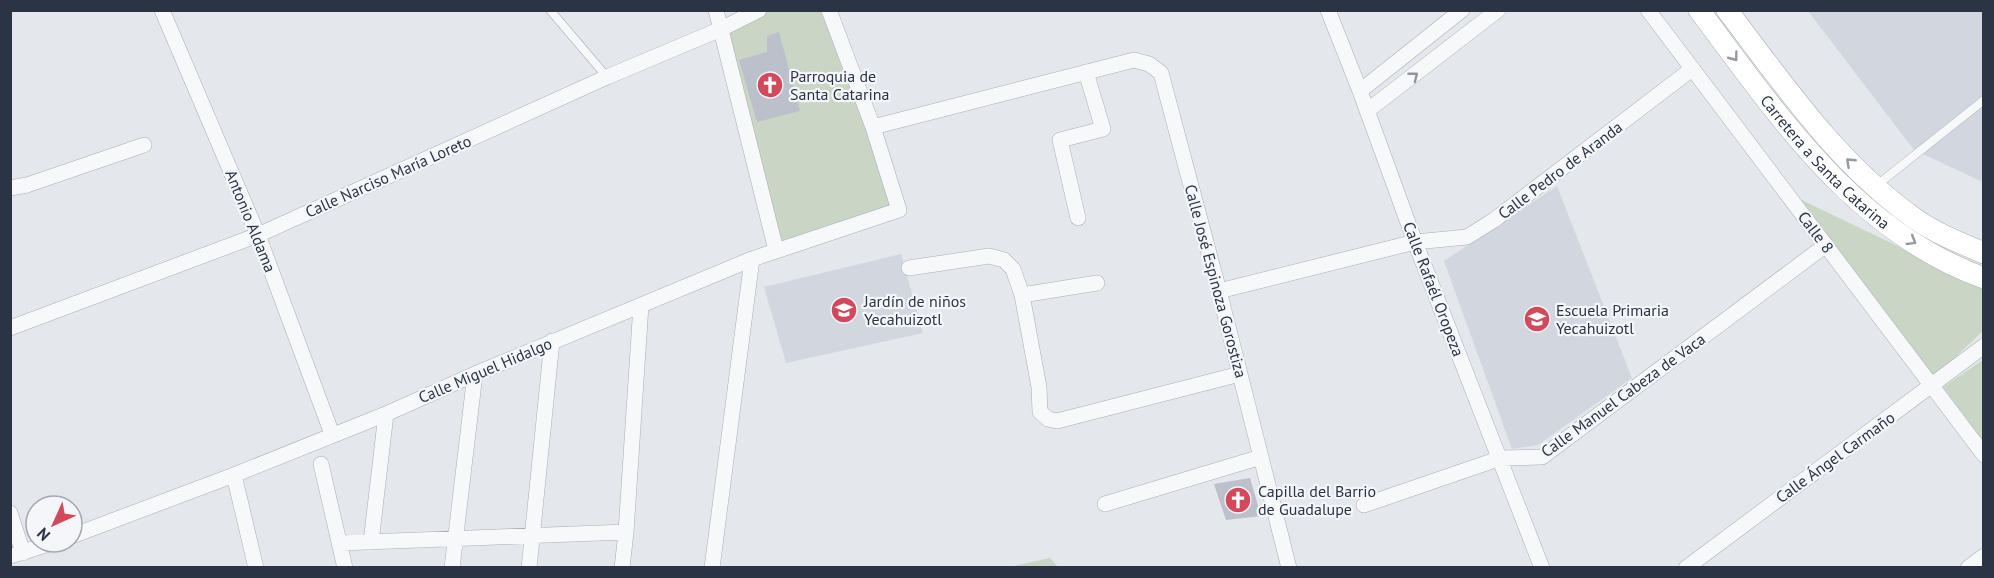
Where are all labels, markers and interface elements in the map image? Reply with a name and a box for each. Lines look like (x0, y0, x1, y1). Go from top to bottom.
one-way arrow (1727, 51, 1738, 62)
place label: Parroquia de Santa Catarina (790, 66, 889, 104)
church icon: Parroquia de Santa Catarina (755, 70, 785, 100)
one-way arrow (1407, 72, 1418, 83)
street label: Carretera a Santa Catarina (1756, 91, 1894, 233)
street label: Calle Pedro de Aranda (1494, 117, 1626, 223)
street label: Calle Narciso María Loreto (302, 130, 474, 222)
one-way arrow (1846, 158, 1856, 169)
street label: Antonio Aldama (221, 167, 281, 275)
street label: Calle José Espinoza Gorostiza (1181, 182, 1251, 380)
street label: Calle 8 (1794, 207, 1838, 257)
street label: Calle Rafaél Oropeza (1399, 219, 1469, 359)
one-way arrow (1906, 234, 1916, 245)
place label: Jardín de niños Yecahuizotl (863, 291, 966, 329)
school or university icon: Jardín de niños Yecahuizotl (829, 295, 859, 325)
place label: Escuela Primaria Yecahuizotl (1556, 300, 1669, 338)
school or university icon: Escuela Primaria Yecahuizotl (1522, 304, 1552, 334)
street label: Calle Manuel Cabeza de Vaca (1537, 329, 1709, 461)
street label: Calle Miguel Hidalgo (415, 333, 555, 407)
street label: Calle Ángel Carmaño (1772, 407, 1898, 507)
place label: Capilla del Barrio de Guadalupe (1258, 481, 1376, 519)
church icon: Capilla del Barrio de Guadalupe (1223, 485, 1253, 515)
north arrow (24, 494, 84, 554)
text: N (33, 524, 54, 545)

